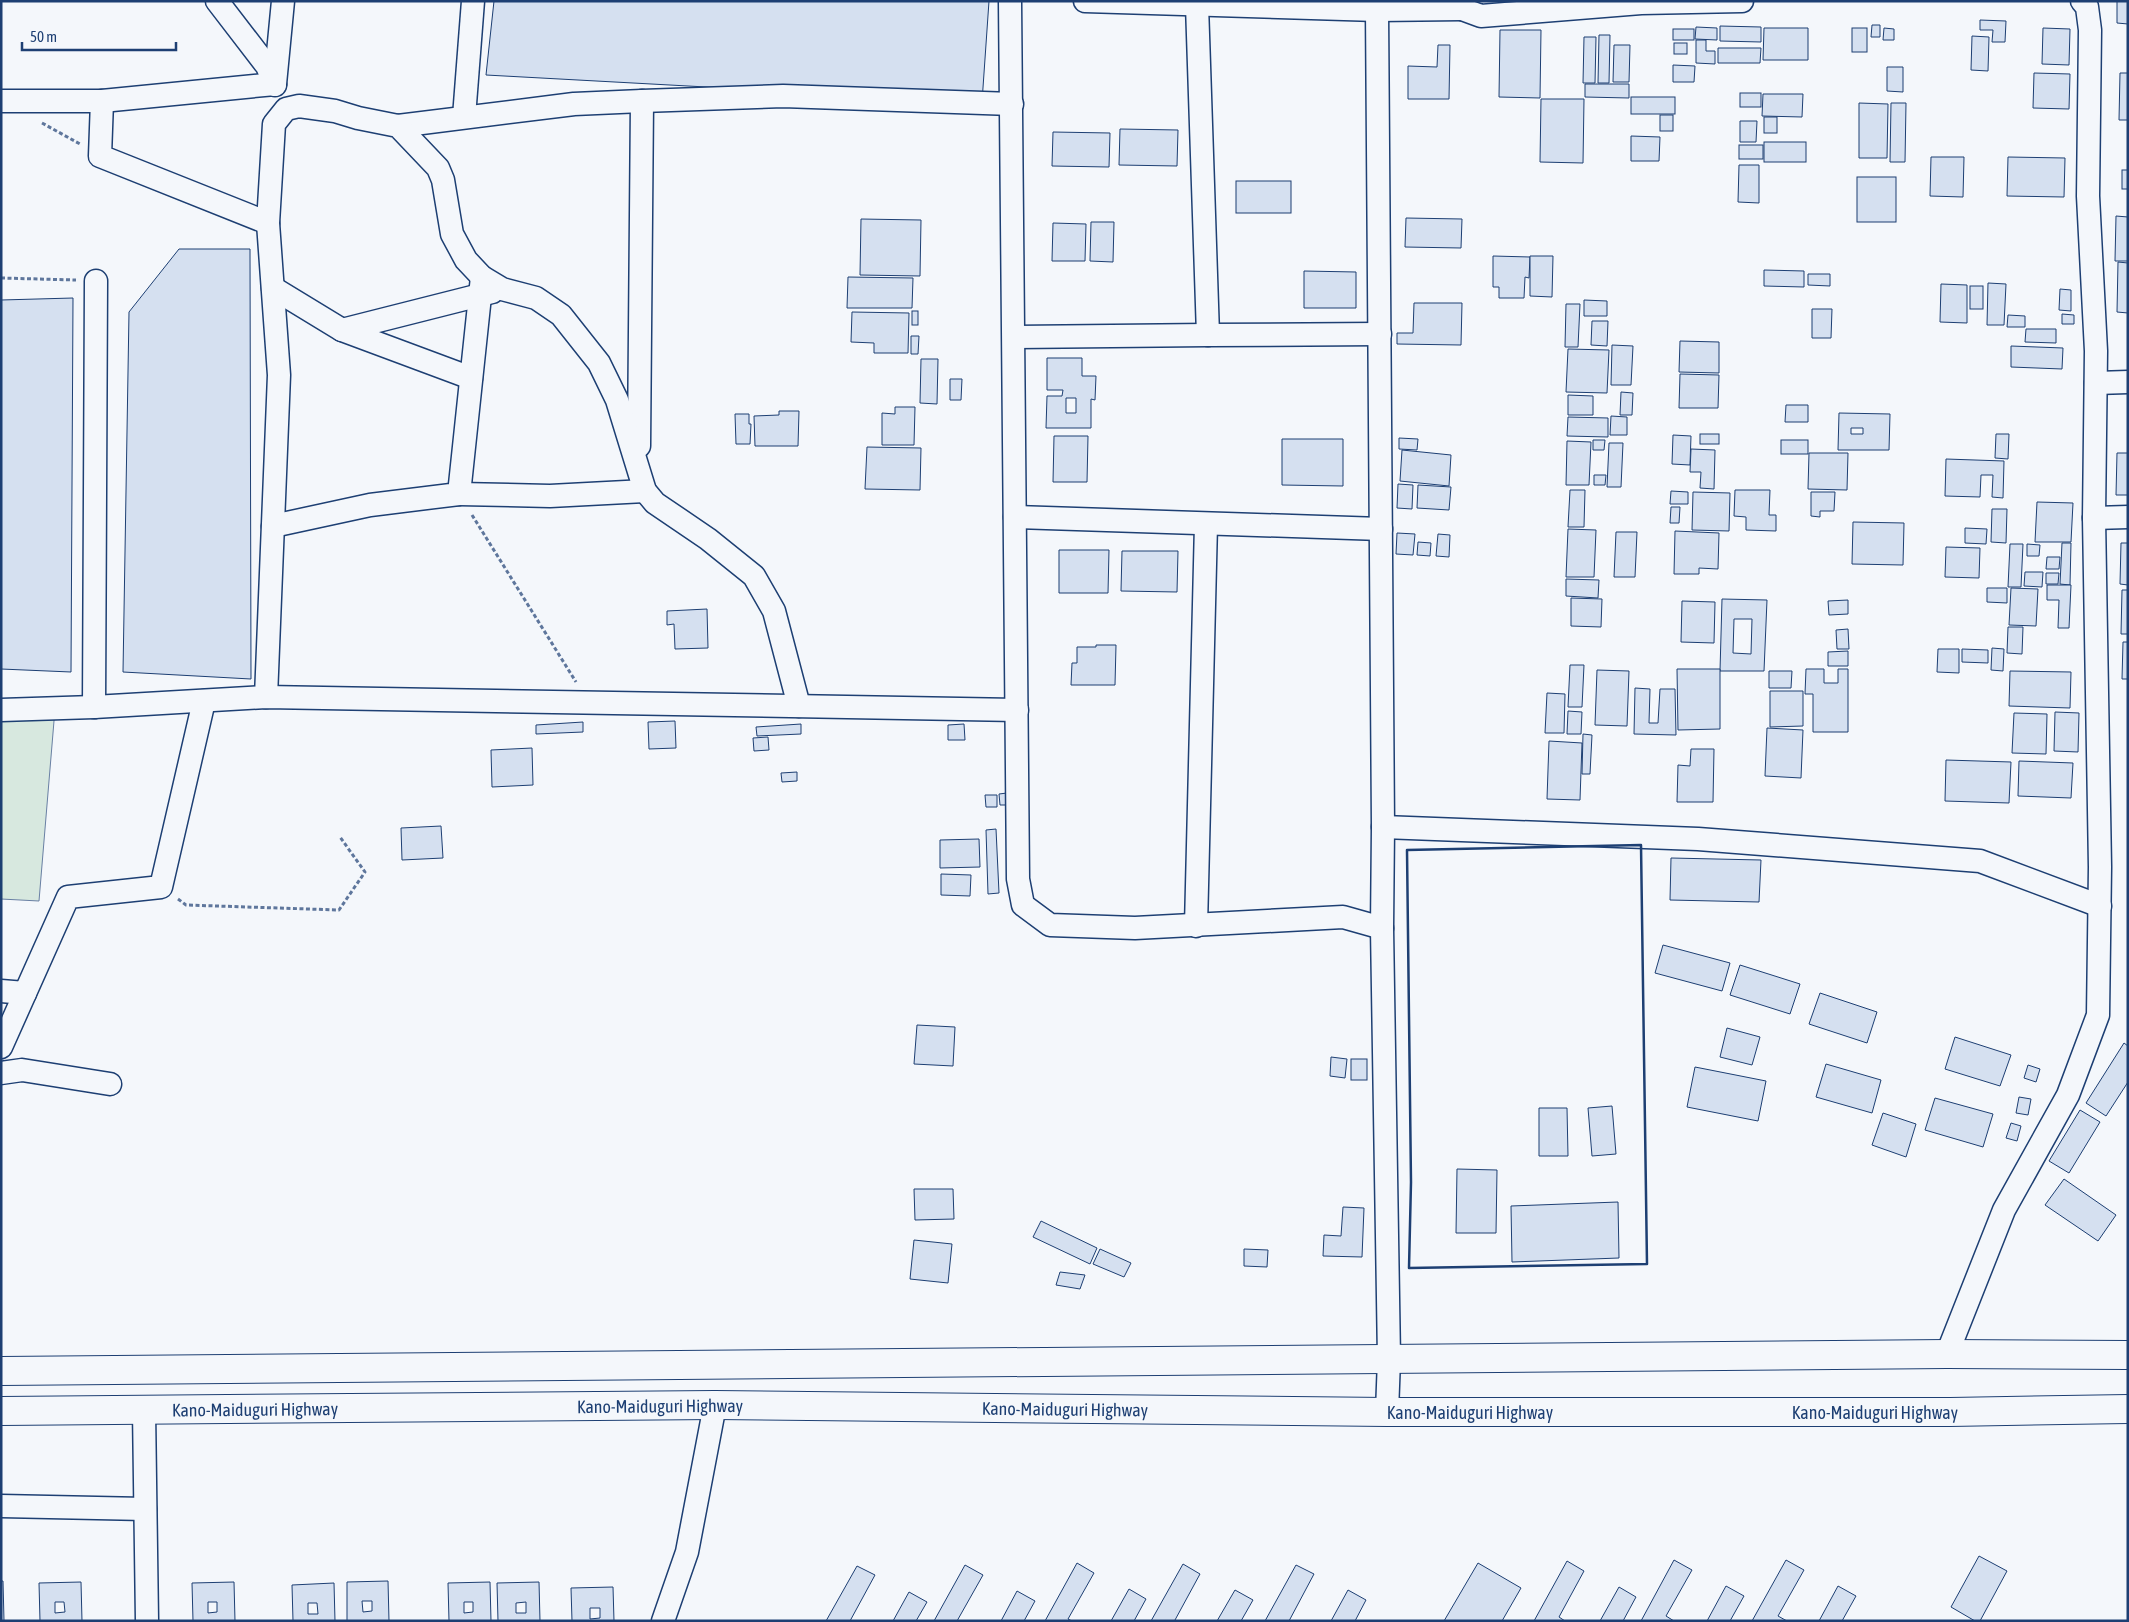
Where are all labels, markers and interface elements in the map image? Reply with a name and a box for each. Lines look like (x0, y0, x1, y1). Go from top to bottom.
scale bar (22, 20, 176, 52)
text: 50 m (30, 28, 57, 45)
street label: Kano-Maiduguri Highway (577, 1394, 743, 1417)
street label: Kano-Maiduguri Highway (982, 1397, 1148, 1420)
street label: Kano-Maiduguri Highway (172, 1398, 338, 1420)
street label: Kano-Maiduguri Highway (1792, 1401, 1958, 1423)
street label: Kano-Maiduguri Highway (1387, 1402, 1553, 1423)

